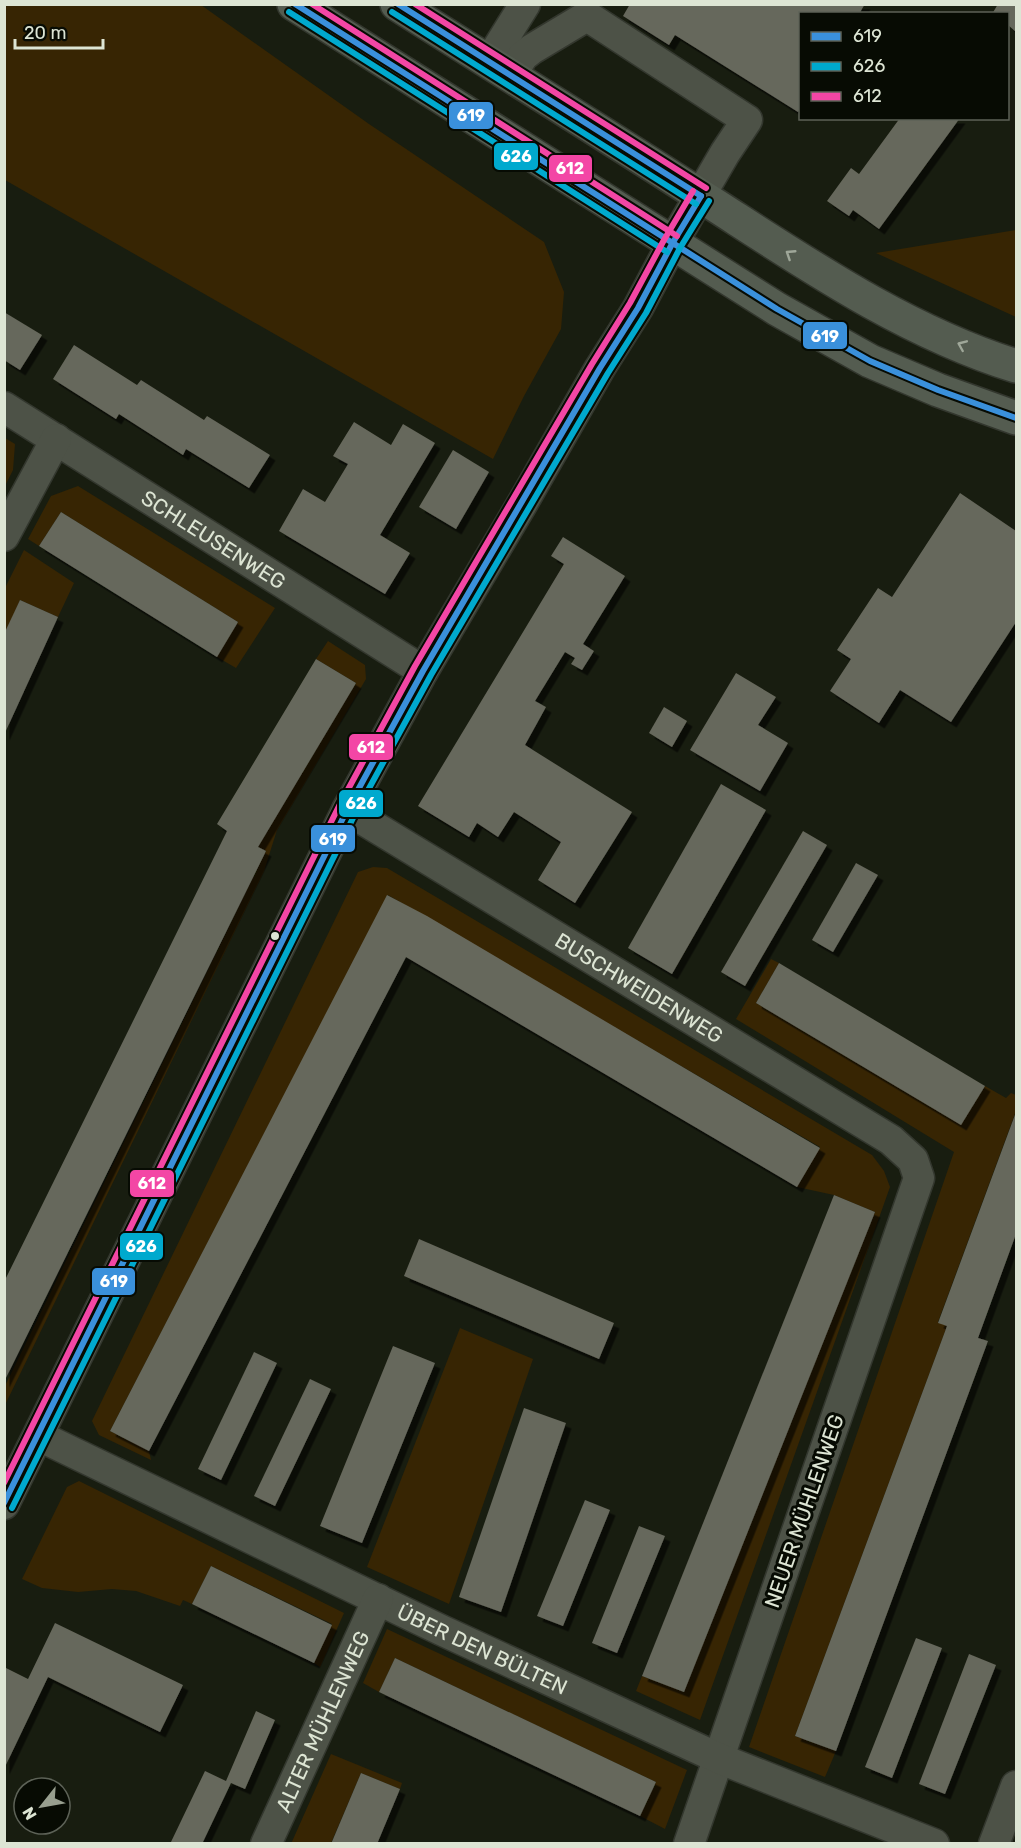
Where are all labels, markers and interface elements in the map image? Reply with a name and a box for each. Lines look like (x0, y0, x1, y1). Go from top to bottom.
scale bar (15, 12, 104, 50)
legend (799, 12, 1009, 120)
text: 20 m (24, 22, 66, 44)
text: 619 (853, 25, 882, 47)
text: 626 (853, 55, 885, 77)
text: 612 (853, 85, 882, 107)
line badge: 619 (448, 101, 494, 130)
text: 619 (457, 106, 485, 125)
line badge: 626 (493, 142, 539, 171)
text: 626 (500, 147, 532, 166)
line badge: 612 (548, 154, 593, 183)
text: 612 (556, 159, 584, 178)
one-way arrow (786, 250, 797, 261)
line badge: 619 (802, 321, 848, 350)
text: 619 (811, 327, 839, 346)
one-way arrow (957, 340, 968, 352)
street label: SCHLEUSENWEG (137, 485, 290, 594)
line badge: 612 (348, 733, 394, 761)
text: 612 (357, 738, 385, 757)
line badge: 626 (338, 789, 384, 818)
text: 626 (345, 794, 377, 813)
line badge: 619 (310, 824, 356, 853)
text: 619 (319, 830, 347, 849)
street label: BUSCHWEIDENWEG (551, 927, 728, 1048)
unlabelled marker (269, 930, 281, 942)
line badge: 612 (129, 1169, 175, 1198)
text: 612 (138, 1174, 166, 1193)
line badge: 626 (119, 1232, 164, 1261)
text: 626 (125, 1237, 157, 1256)
line badge: 619 (91, 1267, 136, 1296)
text: 619 (100, 1272, 128, 1291)
street label: NEUER MÜHLENWEG (759, 1411, 849, 1611)
street label: ÜBER DEN BÜLTEN (393, 1598, 572, 1699)
street label: ALTER MÜHLENWEG (270, 1627, 374, 1816)
north arrow (12, 1776, 72, 1836)
text: N (18, 1804, 41, 1823)

